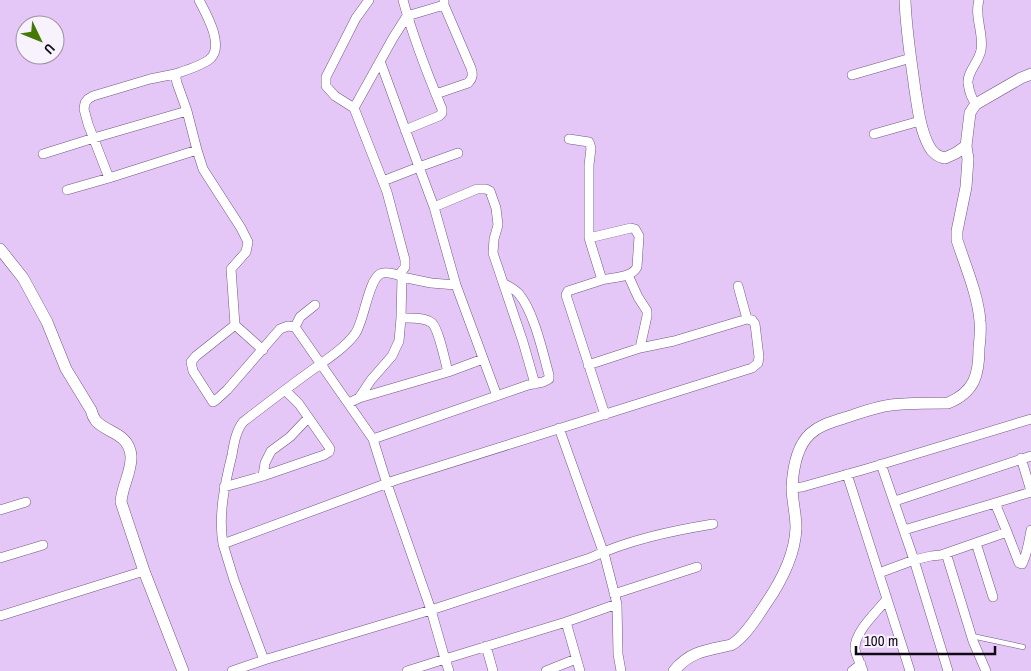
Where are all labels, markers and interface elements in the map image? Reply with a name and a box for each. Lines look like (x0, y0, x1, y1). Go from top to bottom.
north arrow (15, 15, 65, 65)
text: U (40, 40, 59, 58)
scale bar (856, 624, 995, 656)
text: 100 m (864, 630, 898, 651)

